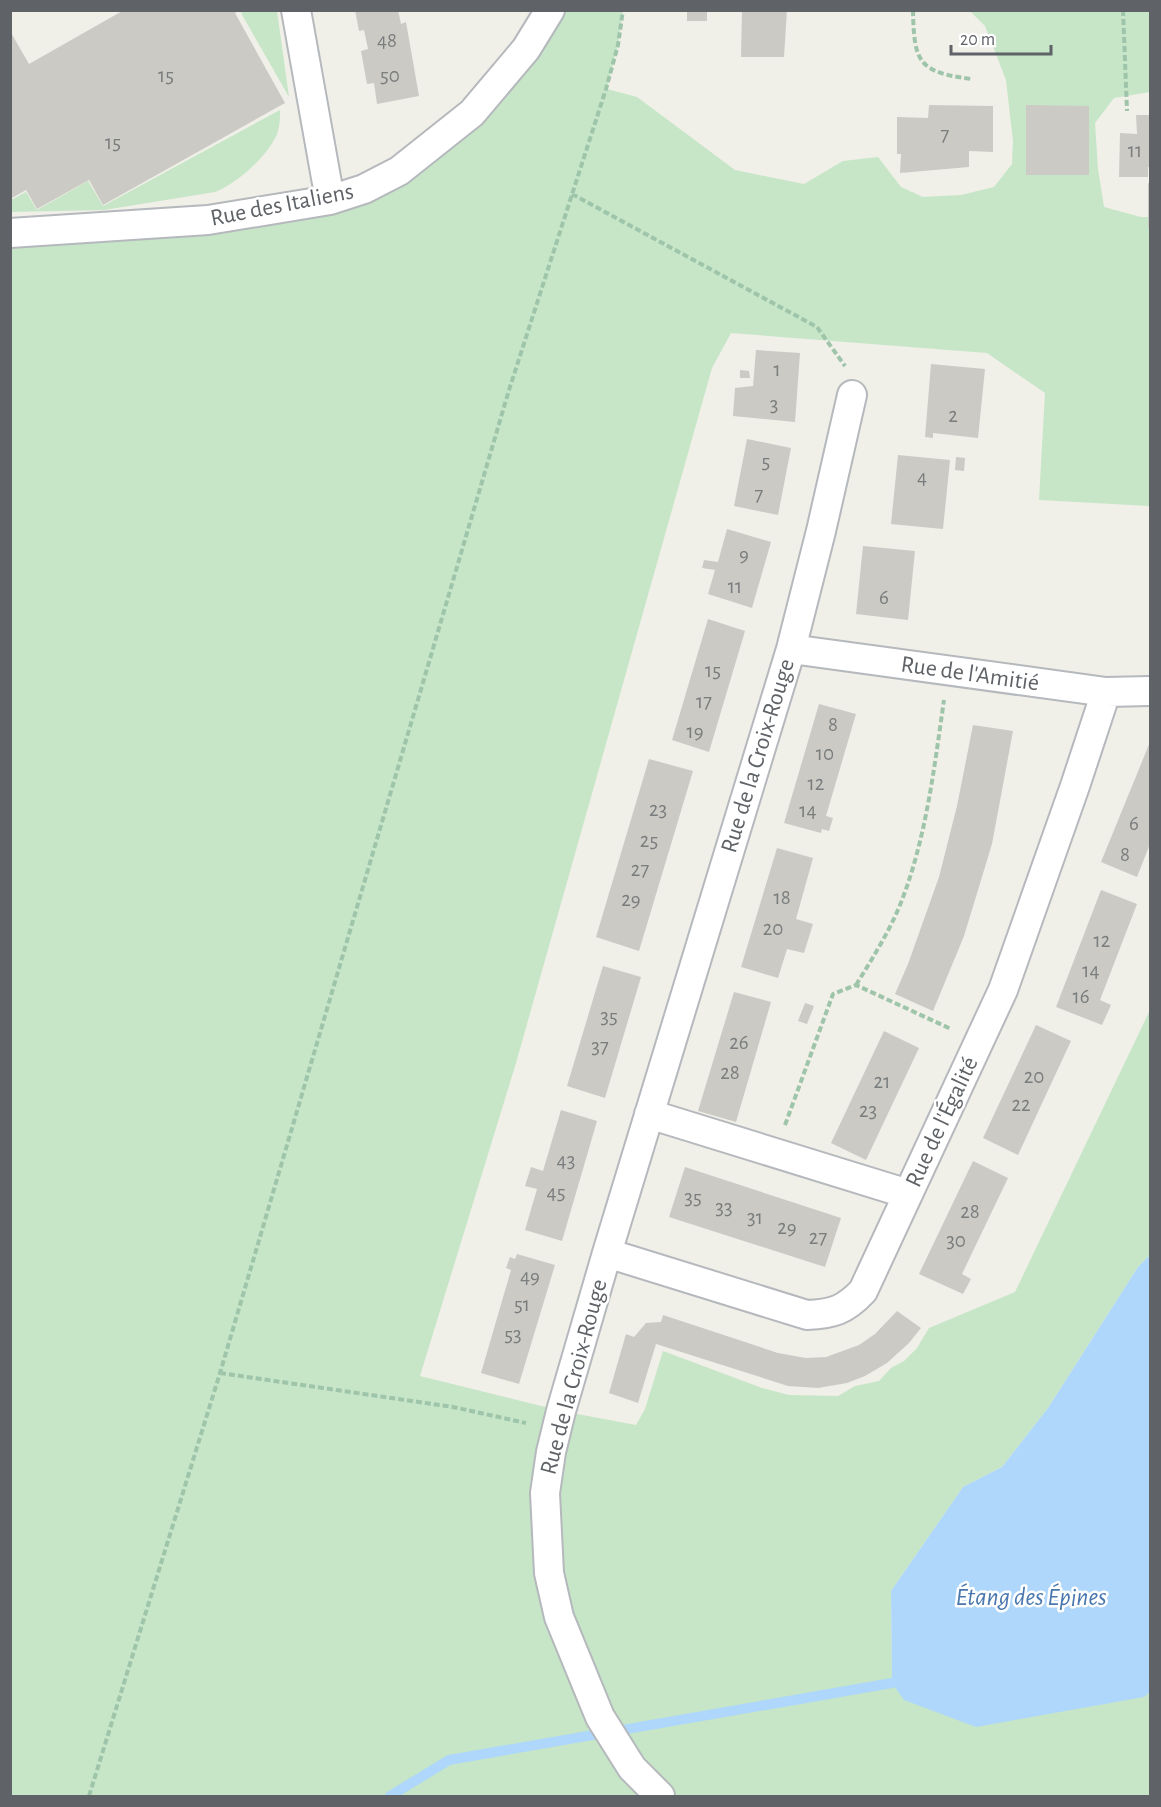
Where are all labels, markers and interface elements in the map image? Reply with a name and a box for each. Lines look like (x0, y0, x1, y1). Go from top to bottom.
scale bar (951, 18, 1052, 56)
house number: 48 (377, 30, 397, 51)
text: 20 m (960, 31, 995, 49)
house number: 15 (158, 65, 174, 86)
house number: 50 (380, 65, 400, 86)
house number: 7 (941, 124, 950, 145)
house number: 15 (105, 132, 121, 153)
house number: 11 (1128, 140, 1142, 161)
street label: Rue des Italiens (208, 179, 356, 231)
house number: 1 (773, 359, 781, 380)
house number: 3 (770, 394, 778, 415)
house number: 2 (948, 405, 958, 426)
house number: 5 (762, 451, 770, 472)
house number: 4 (917, 467, 927, 488)
house number: 7 (755, 484, 764, 505)
house number: 9 (739, 544, 749, 565)
house number: 11 (728, 576, 742, 597)
house number: 6 (879, 587, 889, 608)
street label: Rue de l'Amitié (899, 652, 1041, 696)
street label: Rue de la Croix-Rouge (717, 656, 799, 856)
house number: 15 (705, 660, 721, 681)
house number: 17 (696, 691, 712, 712)
house number: 8 (828, 714, 838, 735)
house number: 19 (686, 721, 704, 742)
house number: 10 (816, 743, 834, 764)
house number: 12 (808, 773, 824, 794)
house number: 23 (649, 799, 667, 820)
house number: 14 (799, 800, 817, 821)
house number: 6 (1129, 813, 1139, 834)
house number: 25 (640, 830, 658, 851)
house number: 8 (1120, 844, 1130, 865)
house number: 27 (631, 859, 649, 880)
house number: 18 (773, 887, 791, 908)
house number: 29 (621, 889, 641, 910)
house number: 20 (763, 918, 783, 939)
house number: 12 (1094, 930, 1110, 951)
house number: 14 (1082, 960, 1100, 981)
house number: 16 (1072, 986, 1090, 1007)
house number: 35 (600, 1006, 618, 1027)
house number: 26 (729, 1032, 749, 1053)
house number: 37 (591, 1036, 609, 1057)
street label: Rue de l'Égalité (900, 1052, 983, 1191)
house number: 28 (720, 1062, 740, 1083)
house number: 20 (1024, 1066, 1044, 1087)
house number: 21 (874, 1071, 890, 1092)
house number: 22 (1011, 1094, 1031, 1115)
house number: 23 (859, 1100, 877, 1121)
house number: 43 (557, 1150, 575, 1171)
house number: 45 (547, 1182, 565, 1203)
house number: 35 (684, 1187, 702, 1208)
house number: 33 (715, 1197, 733, 1218)
house number: 28 (960, 1201, 980, 1222)
house number: 31 (747, 1207, 763, 1228)
house number: 29 (777, 1217, 797, 1238)
house number: 27 (809, 1227, 827, 1248)
house number: 30 (946, 1230, 966, 1251)
house number: 49 (520, 1266, 540, 1287)
street label: Rue de la Croix-Rouge (536, 1277, 612, 1477)
house number: 51 (514, 1294, 530, 1315)
house number: 53 (504, 1324, 522, 1345)
water label: Étang des Épines (955, 1583, 1107, 1610)

